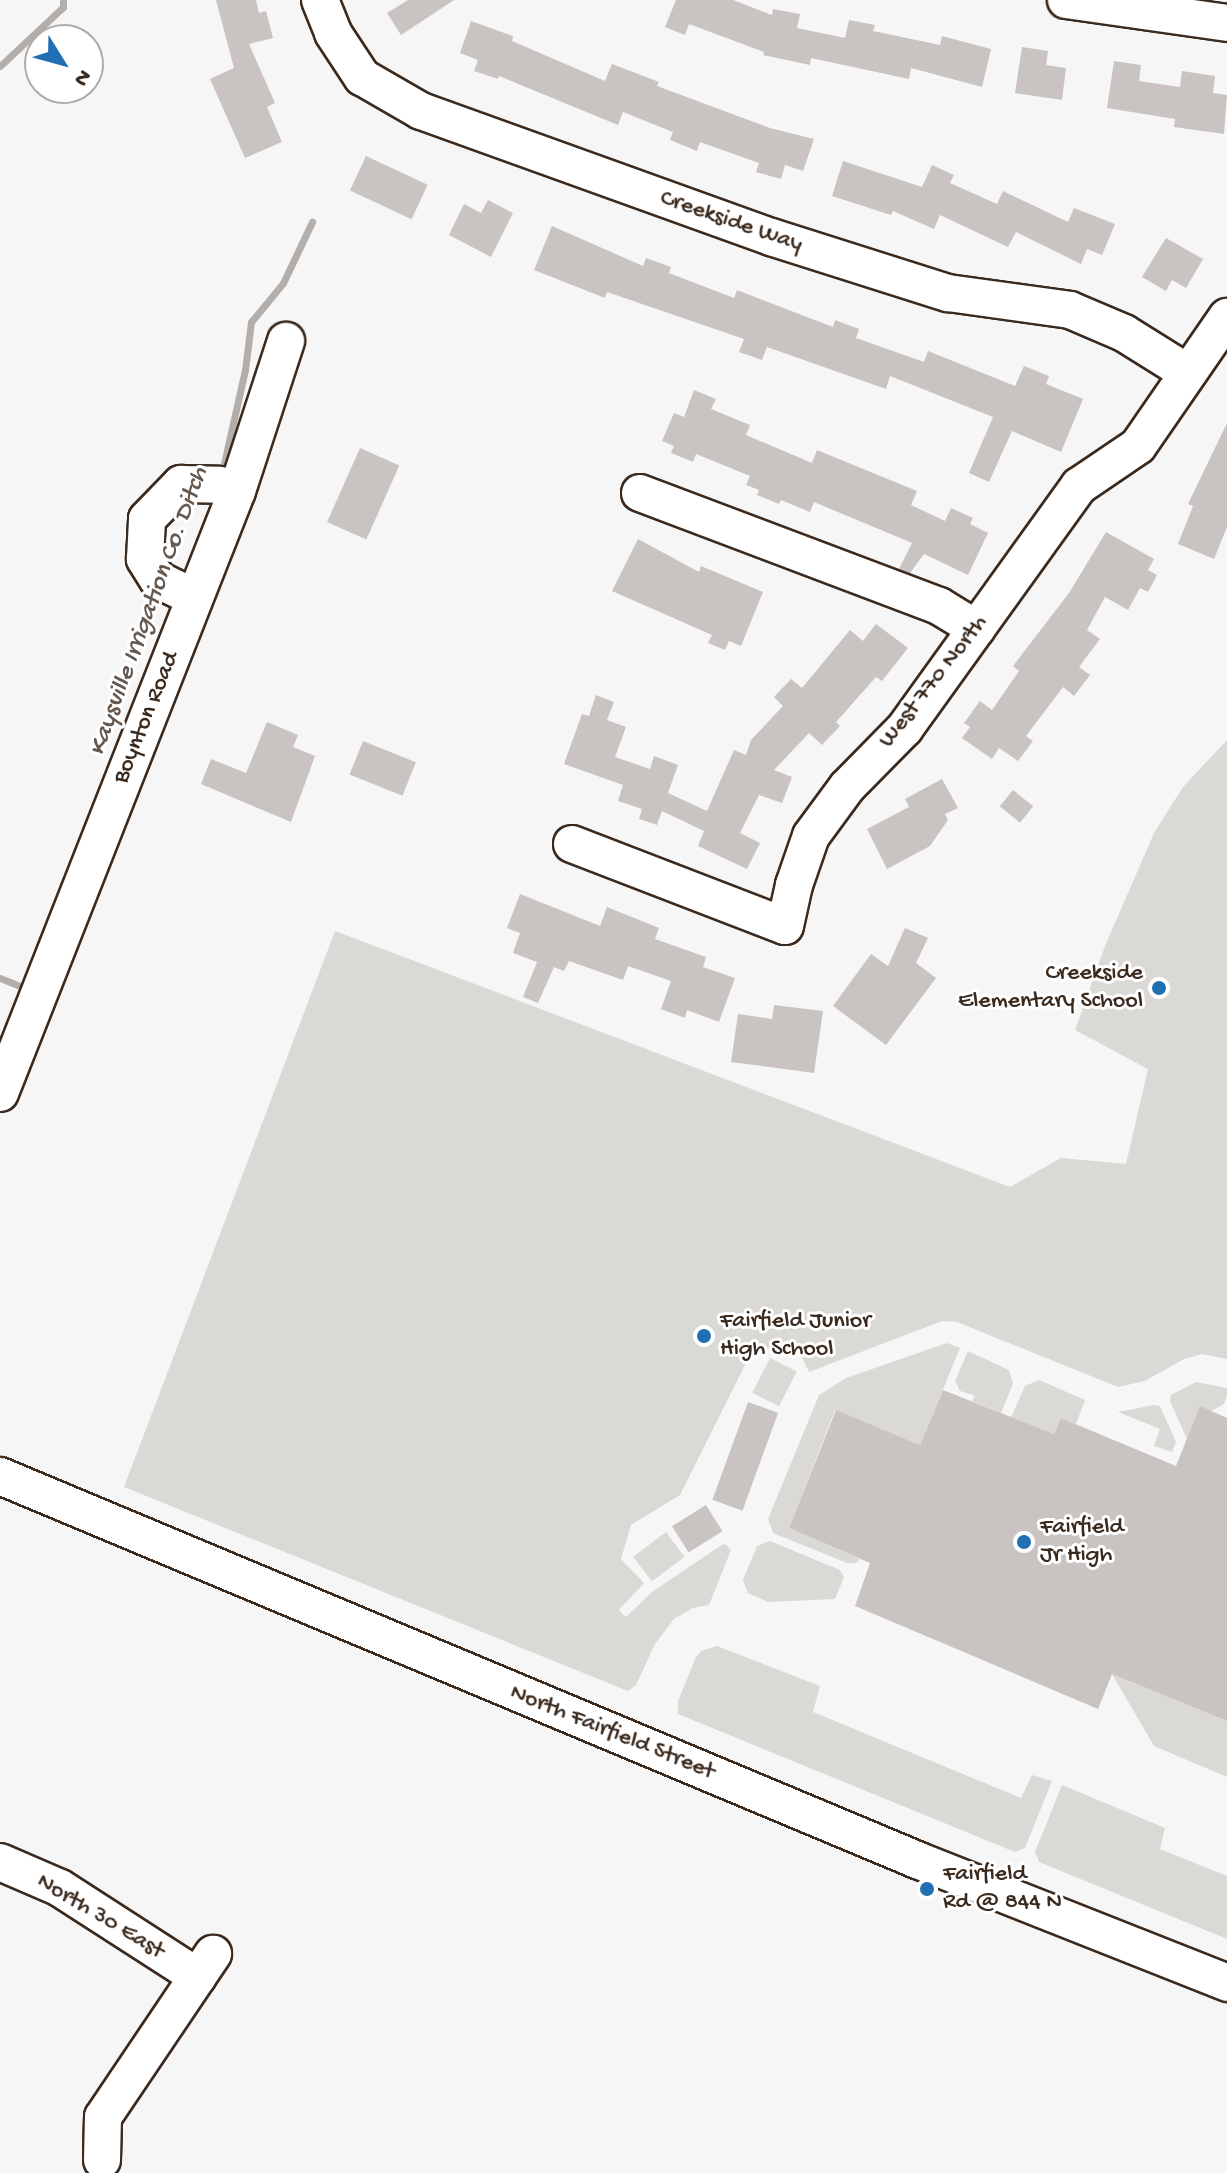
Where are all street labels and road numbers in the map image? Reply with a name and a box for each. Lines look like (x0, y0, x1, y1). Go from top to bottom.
street label: Creekside Way (656, 184, 806, 260)
street label: West 770 North (873, 610, 995, 754)
street label: Boynton Road (107, 648, 187, 788)
street label: North Fairfield Street (505, 1679, 719, 1787)
street label: North 30 East (31, 1868, 169, 1966)

